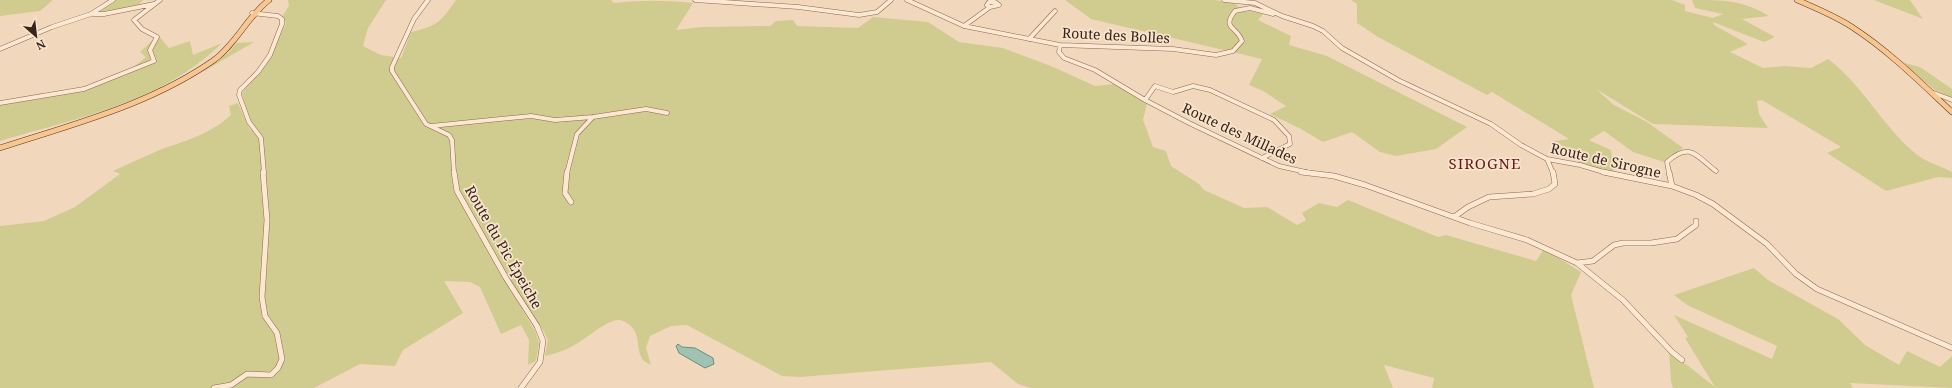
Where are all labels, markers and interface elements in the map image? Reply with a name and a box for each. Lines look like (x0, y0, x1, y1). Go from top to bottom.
north arrow (16, 16, 56, 56)
street label: Route des Bolles (1062, 23, 1170, 47)
text: N (33, 37, 48, 54)
street label: Route des Millades (1179, 98, 1301, 168)
street label: Route de Sirogne (1549, 138, 1663, 182)
district label: SIROGNE (1449, 153, 1521, 173)
street label: Route du Pic Épeiche (461, 182, 547, 312)

